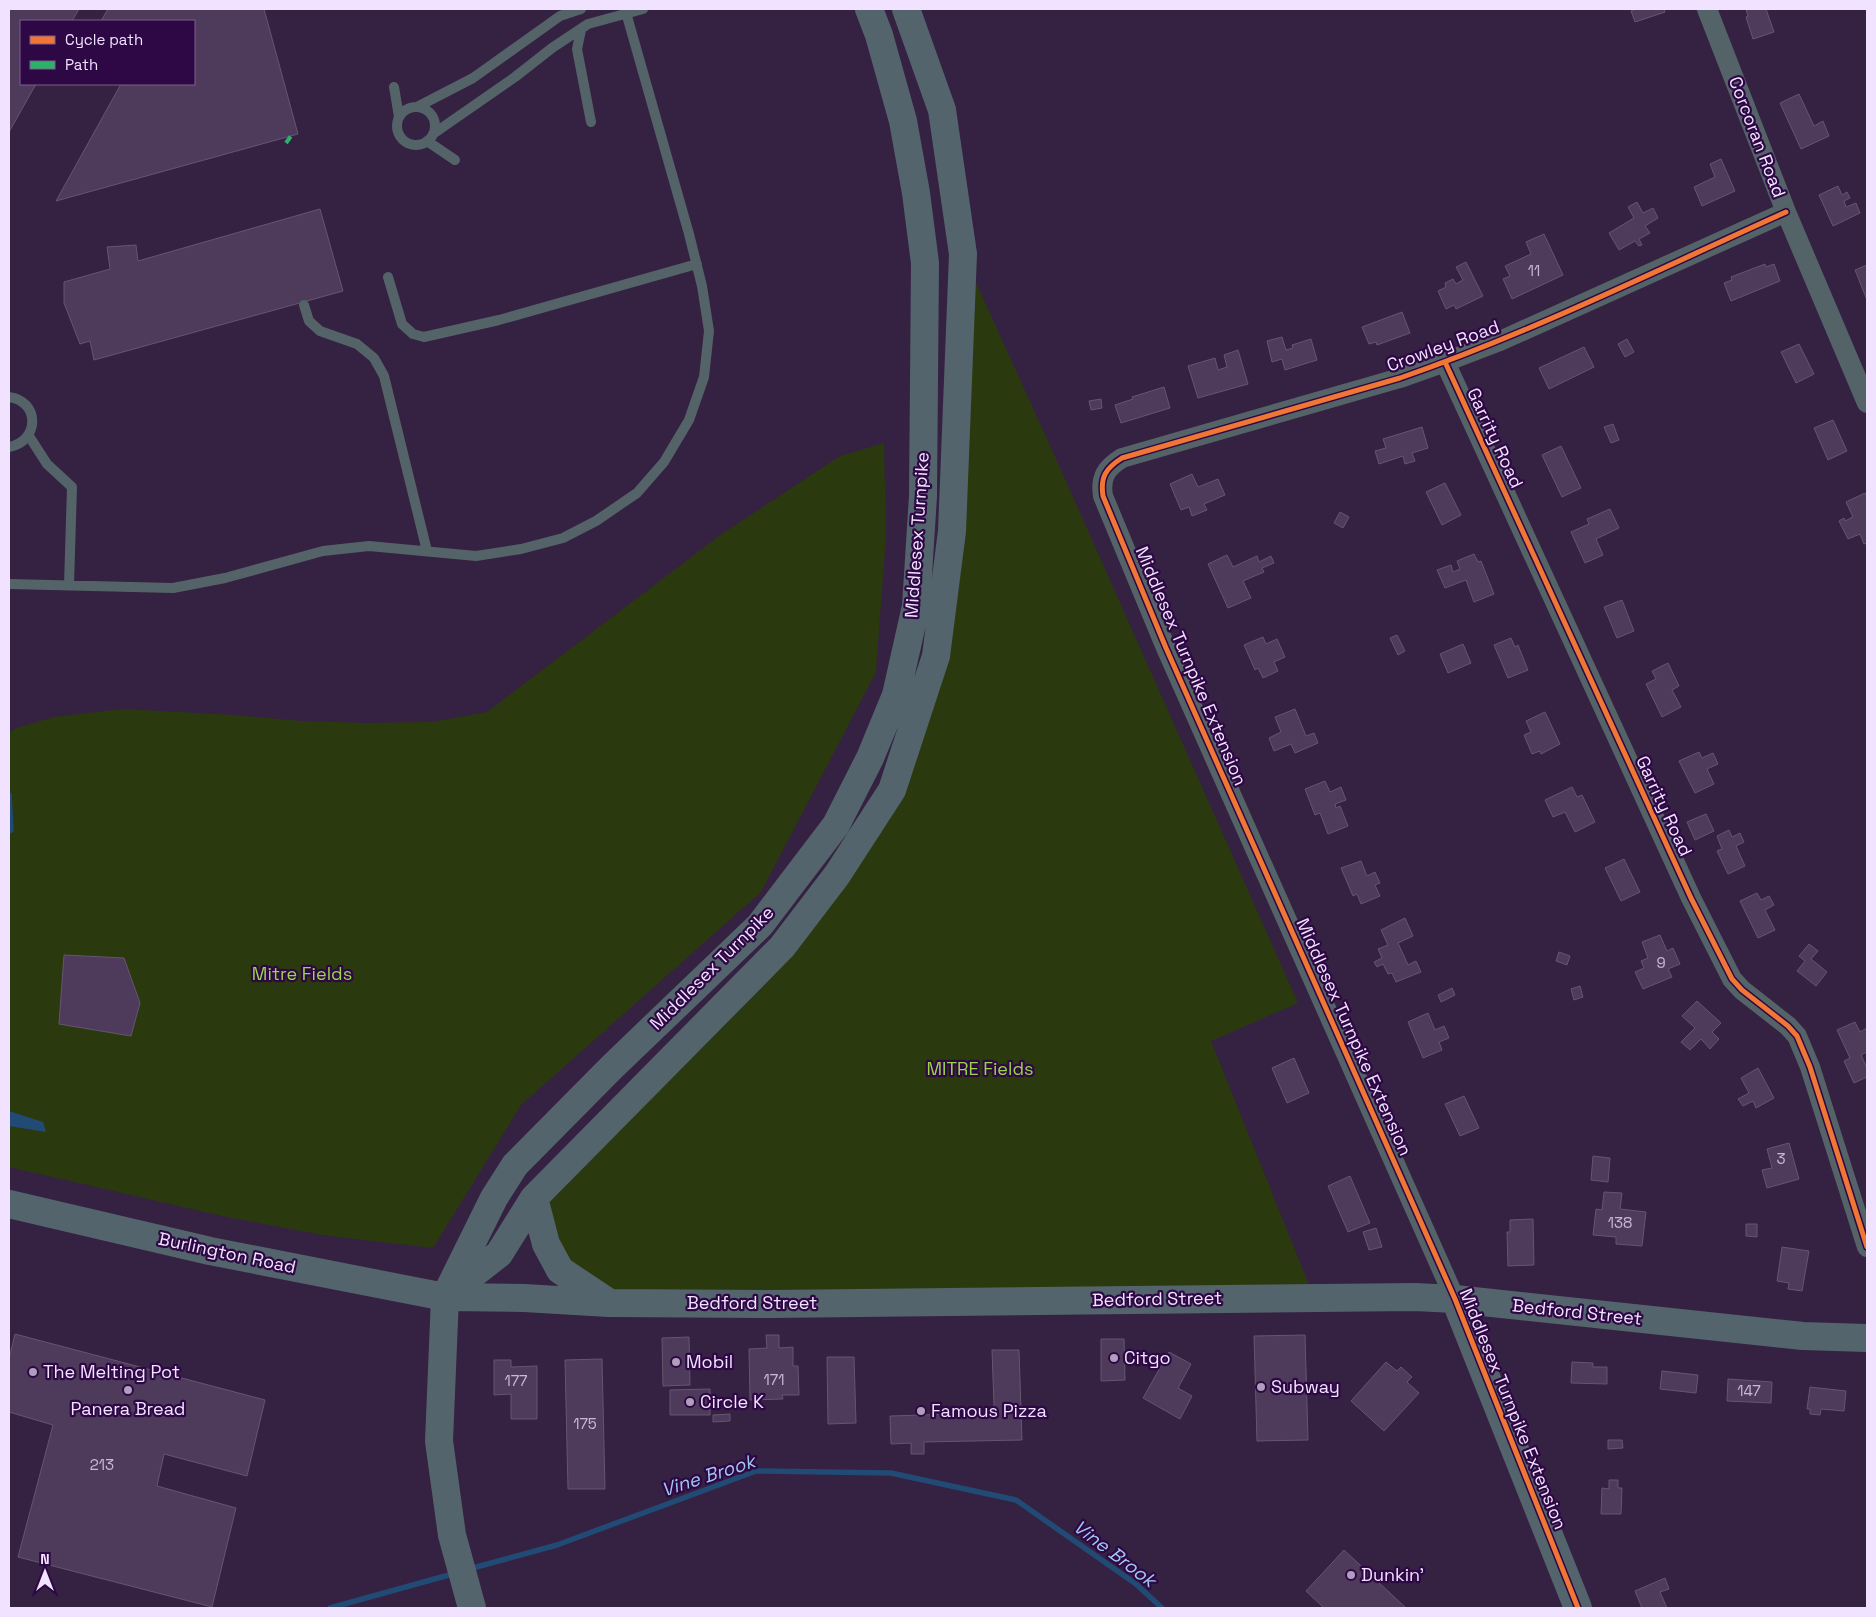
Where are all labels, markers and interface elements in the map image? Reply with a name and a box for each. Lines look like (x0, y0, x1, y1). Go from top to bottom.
legend (20, 20, 195, 85)
text: Cycle path (65, 30, 143, 49)
text: Path (65, 55, 98, 74)
street label: Corcoran Road (1724, 73, 1791, 201)
house number: 11 (1528, 261, 1540, 280)
street label: Crowley Road (1383, 314, 1502, 377)
street label: Garrity Road (1462, 384, 1529, 492)
street label: Middlesex Turnpike (899, 451, 934, 619)
street label: Middlesex Turnpike Extension (1131, 543, 1252, 789)
street label: Garrity Road (1631, 752, 1698, 860)
street label: Middlesex Turnpike (645, 901, 779, 1035)
street label: Middlesex Turnpike Extension (1292, 914, 1417, 1159)
house number: 9 (1656, 953, 1666, 972)
park label: Mitre Fields (252, 962, 352, 985)
park label: MITRE Fields (927, 1057, 1033, 1080)
house number: 3 (1776, 1149, 1786, 1168)
house number: 138 (1608, 1213, 1632, 1232)
street label: Burlington Road (156, 1227, 298, 1278)
street label: Middlesex Turnpike Extension (1455, 1285, 1572, 1533)
street label: Bedford Street (1092, 1286, 1222, 1311)
street label: Bedford Street (687, 1291, 817, 1314)
street label: Bedford Street (1511, 1293, 1643, 1330)
place label: Citgo (1124, 1346, 1171, 1369)
place label: Mobil (686, 1350, 733, 1373)
marker: Citgo (1108, 1352, 1120, 1364)
marker: Mobil (670, 1356, 682, 1368)
place label: The Melting Pot (43, 1360, 180, 1383)
marker: The Melting Pot (27, 1366, 39, 1378)
house number: 171 (764, 1370, 784, 1389)
house number: 177 (504, 1371, 528, 1390)
place label: Subway (1271, 1375, 1340, 1398)
marker: Subway (1255, 1381, 1267, 1393)
house number: 147 (1737, 1381, 1761, 1400)
marker: Panera Bread (122, 1384, 134, 1396)
place label: Circle K (700, 1390, 764, 1413)
marker: Circle K (684, 1396, 696, 1408)
place label: Panera Bread (71, 1397, 185, 1420)
place label: Famous Pizza (931, 1399, 1047, 1422)
marker: Famous Pizza (915, 1405, 927, 1417)
house number: 175 (573, 1414, 597, 1433)
water label: Vine Brook (658, 1448, 761, 1502)
house number: 213 (90, 1455, 114, 1474)
water label: Vine Brook (1068, 1514, 1163, 1594)
north arrow (20, 1547, 70, 1597)
text: N (40, 1550, 50, 1568)
place label: Dunkin' (1361, 1563, 1424, 1586)
marker: Dunkin' (1345, 1569, 1357, 1581)

